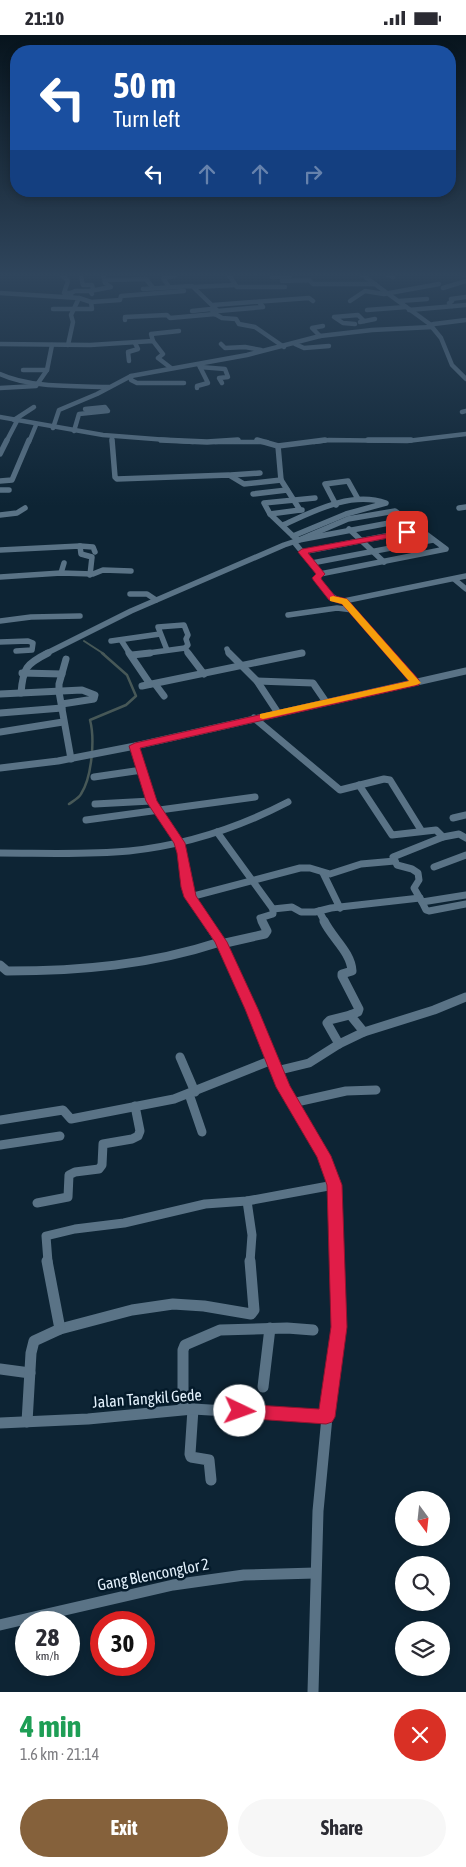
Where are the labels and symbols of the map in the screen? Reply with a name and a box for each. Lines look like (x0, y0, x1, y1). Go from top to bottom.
pin (386, 511, 428, 553)
position arrow (213, 1384, 265, 1436)
street label: Jalan Tangkil Gede (92, 1385, 202, 1412)
north arrow (395, 1491, 450, 1546)
street label: Gang Blenconglor 2 (96, 1554, 211, 1595)
speed limit sign: 30 (90, 1611, 155, 1676)

